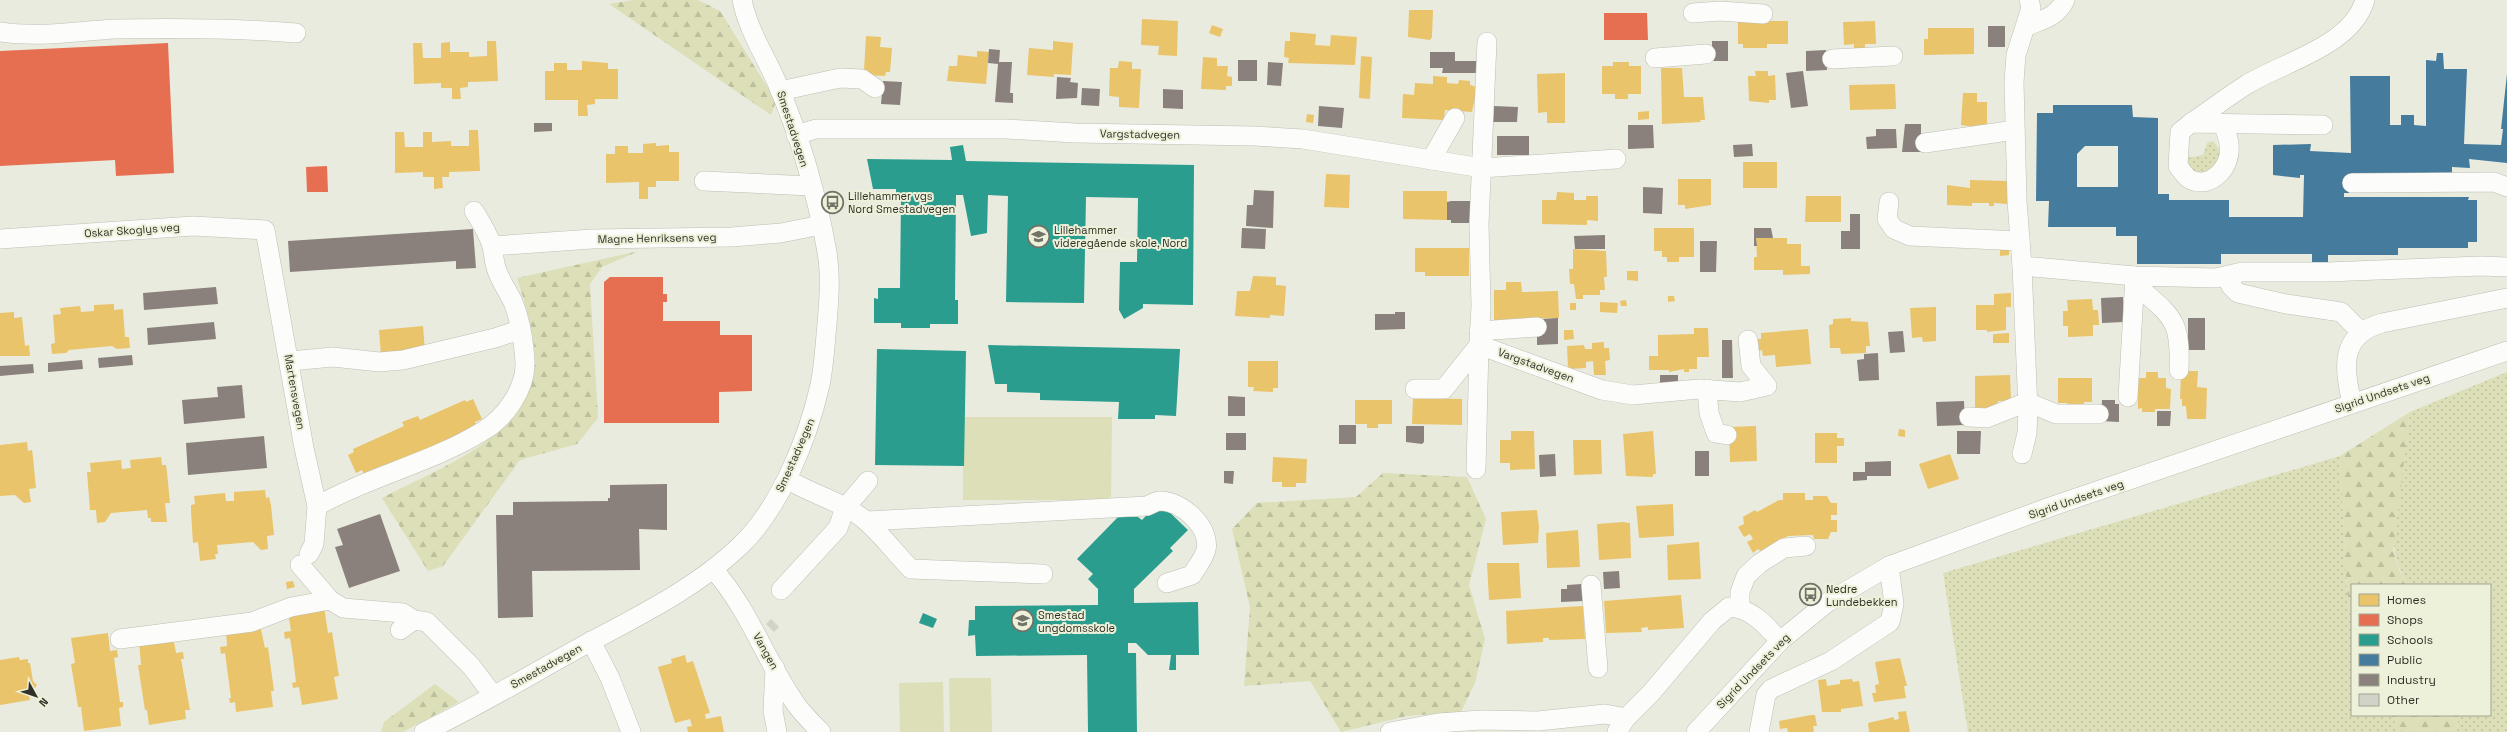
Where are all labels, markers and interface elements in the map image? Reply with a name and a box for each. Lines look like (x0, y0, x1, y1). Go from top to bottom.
street label: Smestadvegen (774, 89, 812, 169)
street label: Vargstadvegen (1100, 126, 1180, 142)
bus stop icon: Lillehammer vgs Nord Smestadvegen (820, 189, 846, 215)
place label: Lillehammer vgs Nord Smestadvegen (848, 189, 955, 216)
street label: Oskar Skoglys veg (84, 220, 180, 240)
school or university icon: Lillehammer videregående skole, Nord (1025, 223, 1051, 249)
place label: Lillehammer videregående skole, Nord (1054, 223, 1187, 250)
street label: Magne Henriksens veg (597, 230, 717, 246)
street label: Vargstadvegen (1496, 345, 1576, 385)
street label: Martensvegen (281, 353, 309, 431)
street label: Sigrid Undsets veg (2333, 370, 2431, 416)
street label: Smestadvegen (772, 416, 818, 494)
street label: Sigrid Undsets veg (2027, 476, 2125, 522)
bus stop icon: Nedre Lundebekken (1797, 582, 1823, 608)
place label: Nedre Lundebekken (1826, 582, 1897, 609)
legend (2351, 584, 2491, 716)
text: Homes (2387, 592, 2426, 608)
school or university icon: Smestad ungdomsskole (1010, 608, 1036, 634)
place label: Smestad ungdomsskole (1038, 608, 1115, 635)
text: Shops (2387, 612, 2423, 628)
street label: Vangen (750, 630, 782, 672)
street label: Sigrid Undsets veg (1713, 630, 1793, 712)
text: Schools (2387, 632, 2433, 648)
street label: Smestadvegen (508, 641, 584, 691)
text: Public (2387, 652, 2422, 668)
text: Industry (2387, 672, 2436, 688)
north arrow (16, 676, 56, 716)
text: Other (2387, 692, 2420, 708)
text: N (36, 695, 51, 710)

